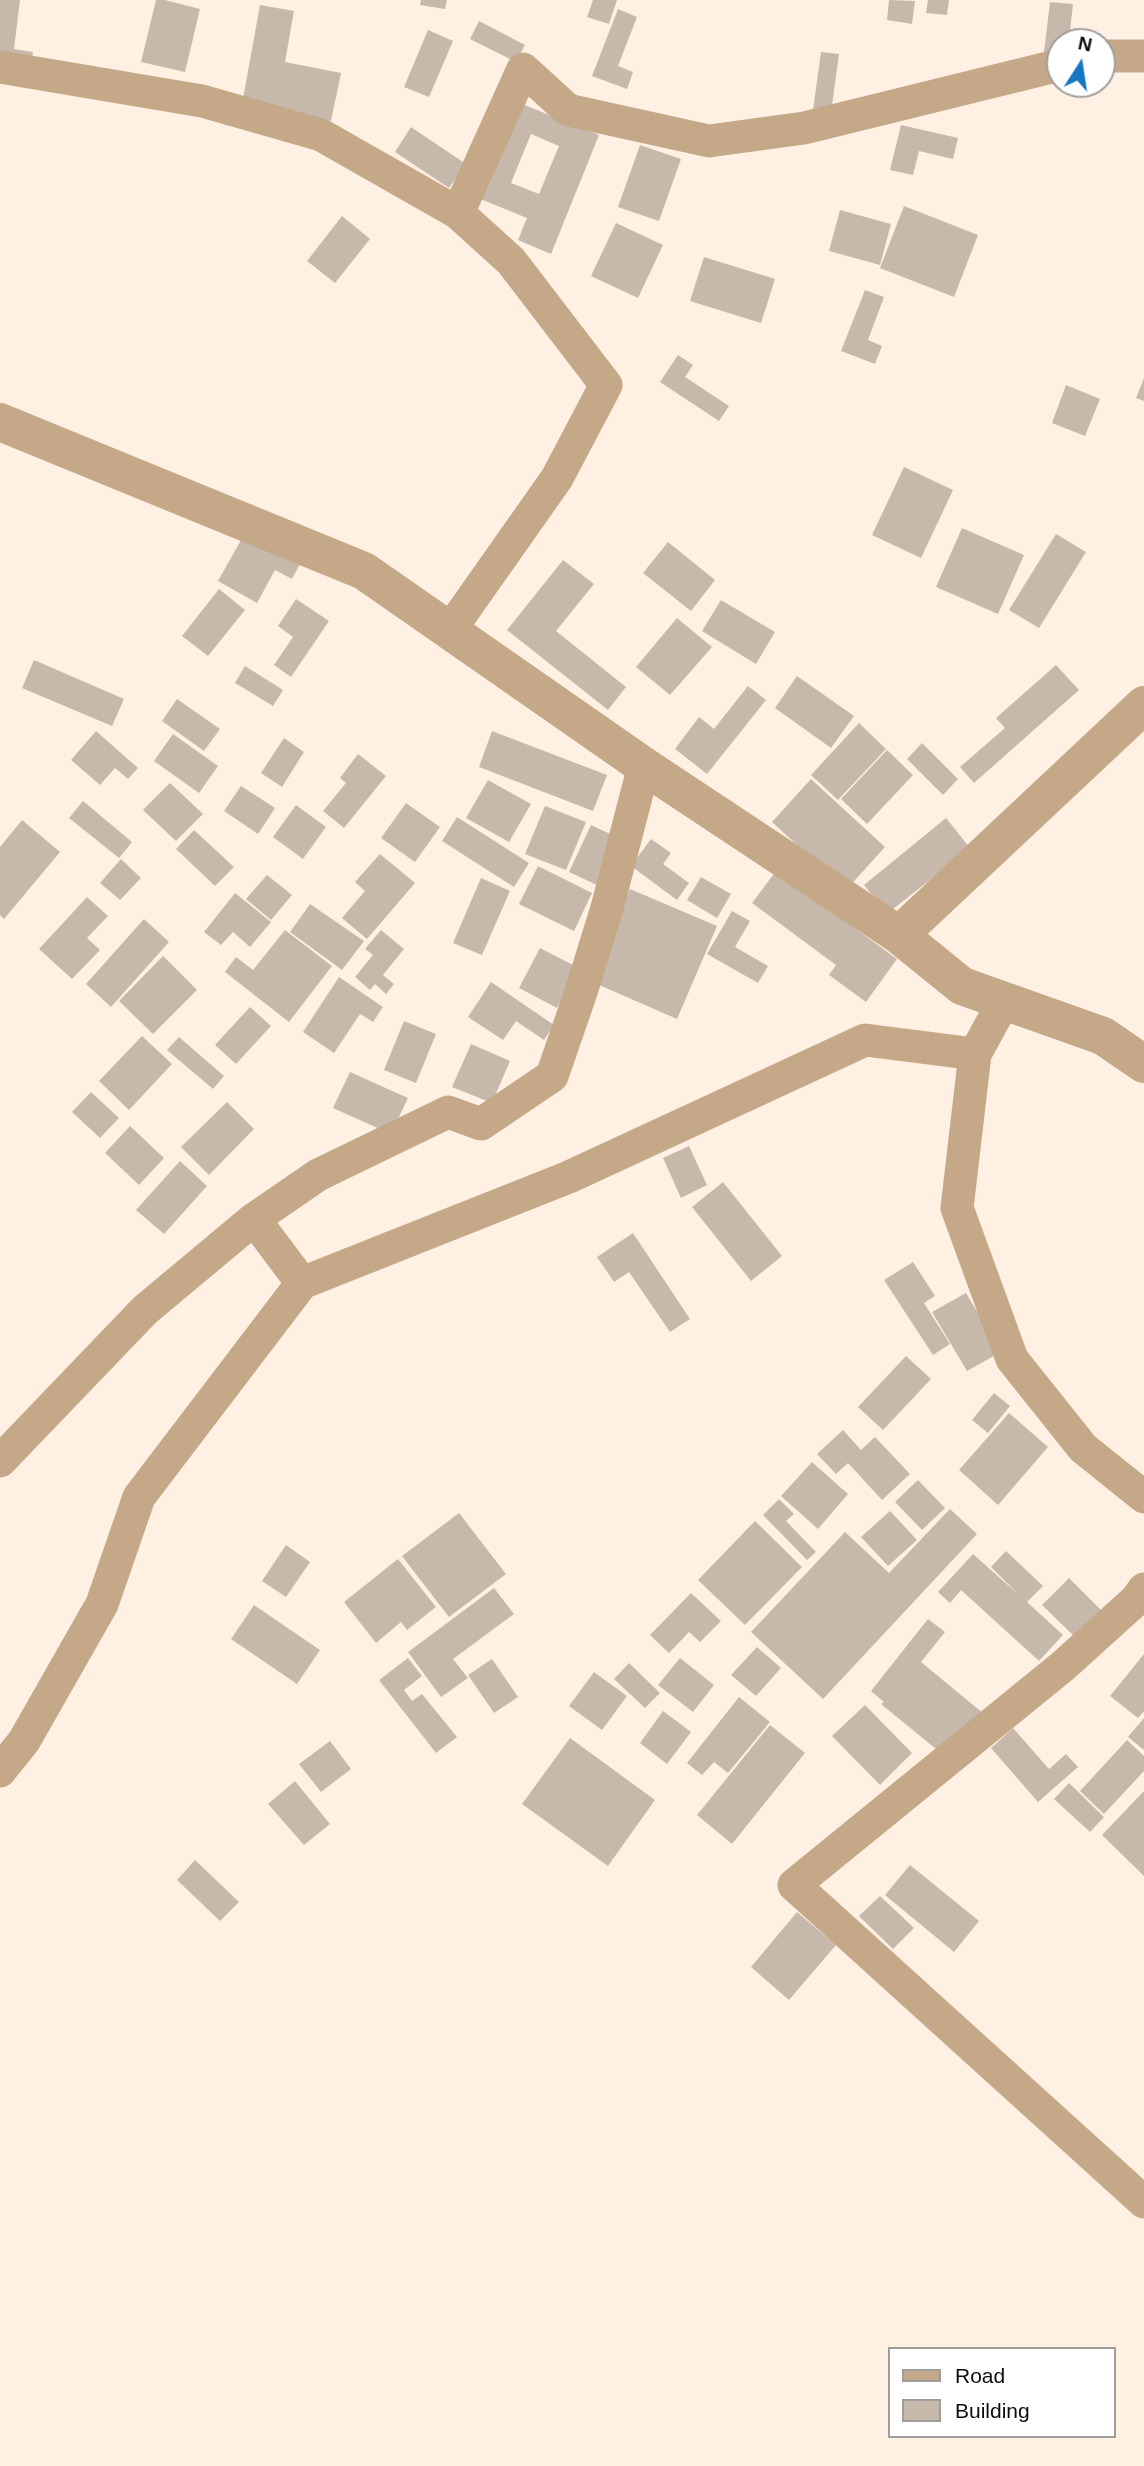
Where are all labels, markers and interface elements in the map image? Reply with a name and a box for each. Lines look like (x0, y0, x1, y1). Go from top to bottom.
north arrow (1046, 28, 1116, 98)
text: N (1076, 32, 1094, 56)
legend (888, 2347, 1116, 2438)
text: Road (955, 2364, 1005, 2387)
text: Building (955, 2399, 1030, 2422)

